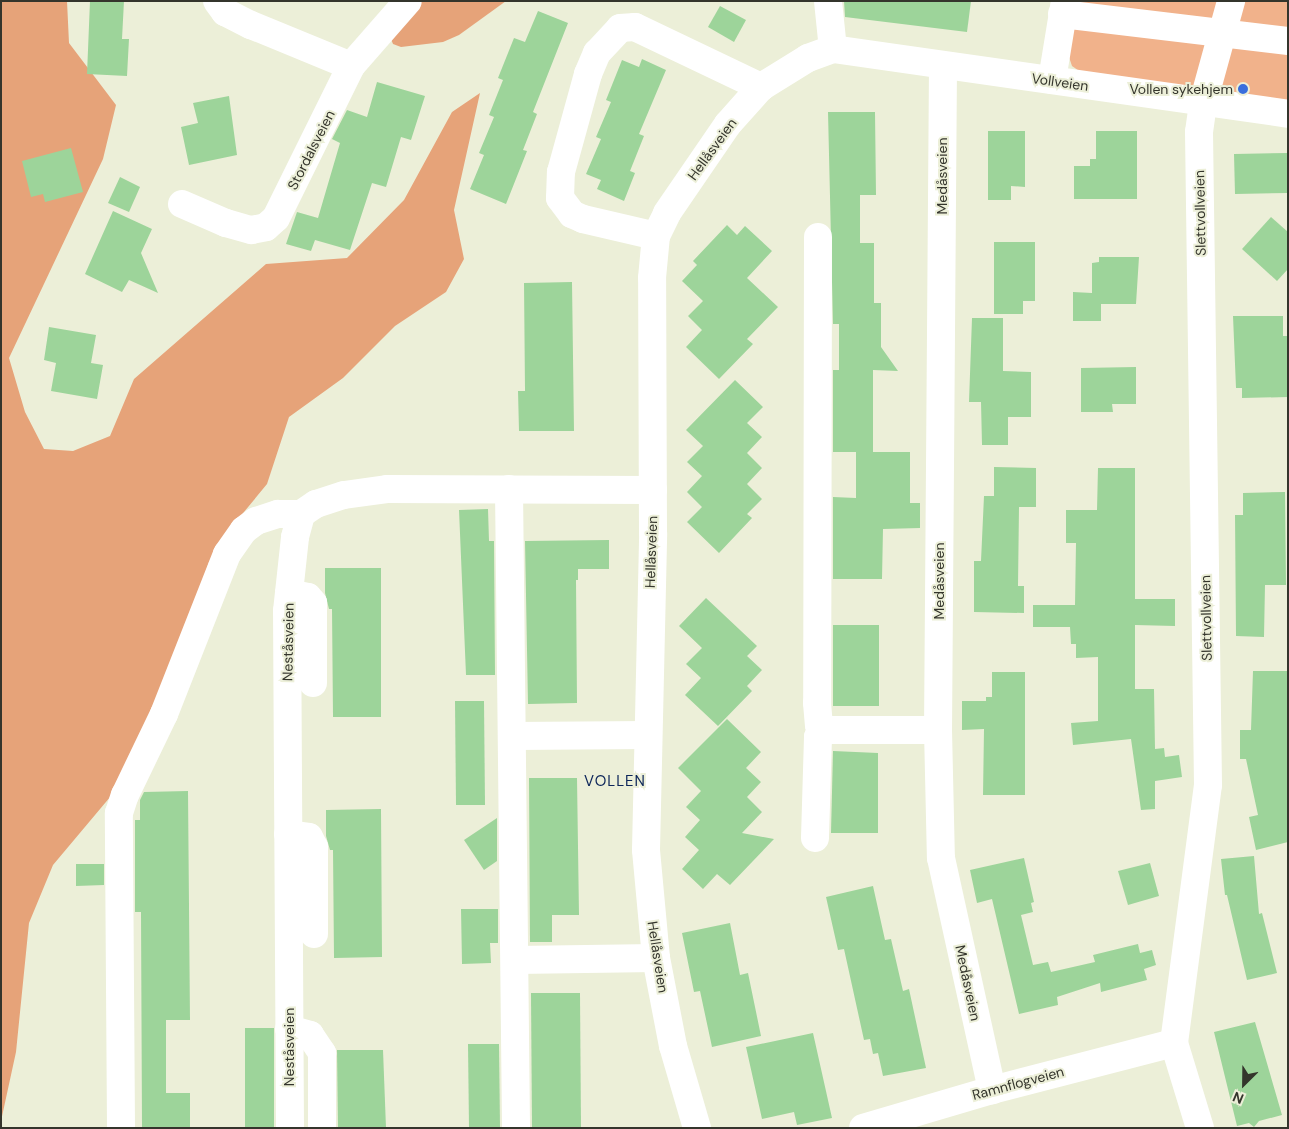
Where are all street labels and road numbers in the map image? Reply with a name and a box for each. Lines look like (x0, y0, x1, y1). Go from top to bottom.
street label: Vollveien (1030, 70, 1090, 94)
street label: Stordalsveien (284, 107, 338, 193)
street label: Hellåsveien (684, 115, 740, 183)
street label: Medåsveien (934, 137, 950, 215)
street label: Slettvollveien (1191, 170, 1209, 256)
street label: Hellåsveien (641, 516, 661, 588)
street label: Medåsveien (931, 542, 947, 620)
street label: Slettvollveien (1197, 575, 1215, 661)
street label: Neståsveien (279, 603, 297, 681)
street label: Hellåsveien (644, 920, 672, 994)
street label: Medåsveien (952, 944, 984, 1022)
street label: Neståsveien (281, 1008, 297, 1086)
street label: Ramnflogveien (970, 1063, 1066, 1103)

